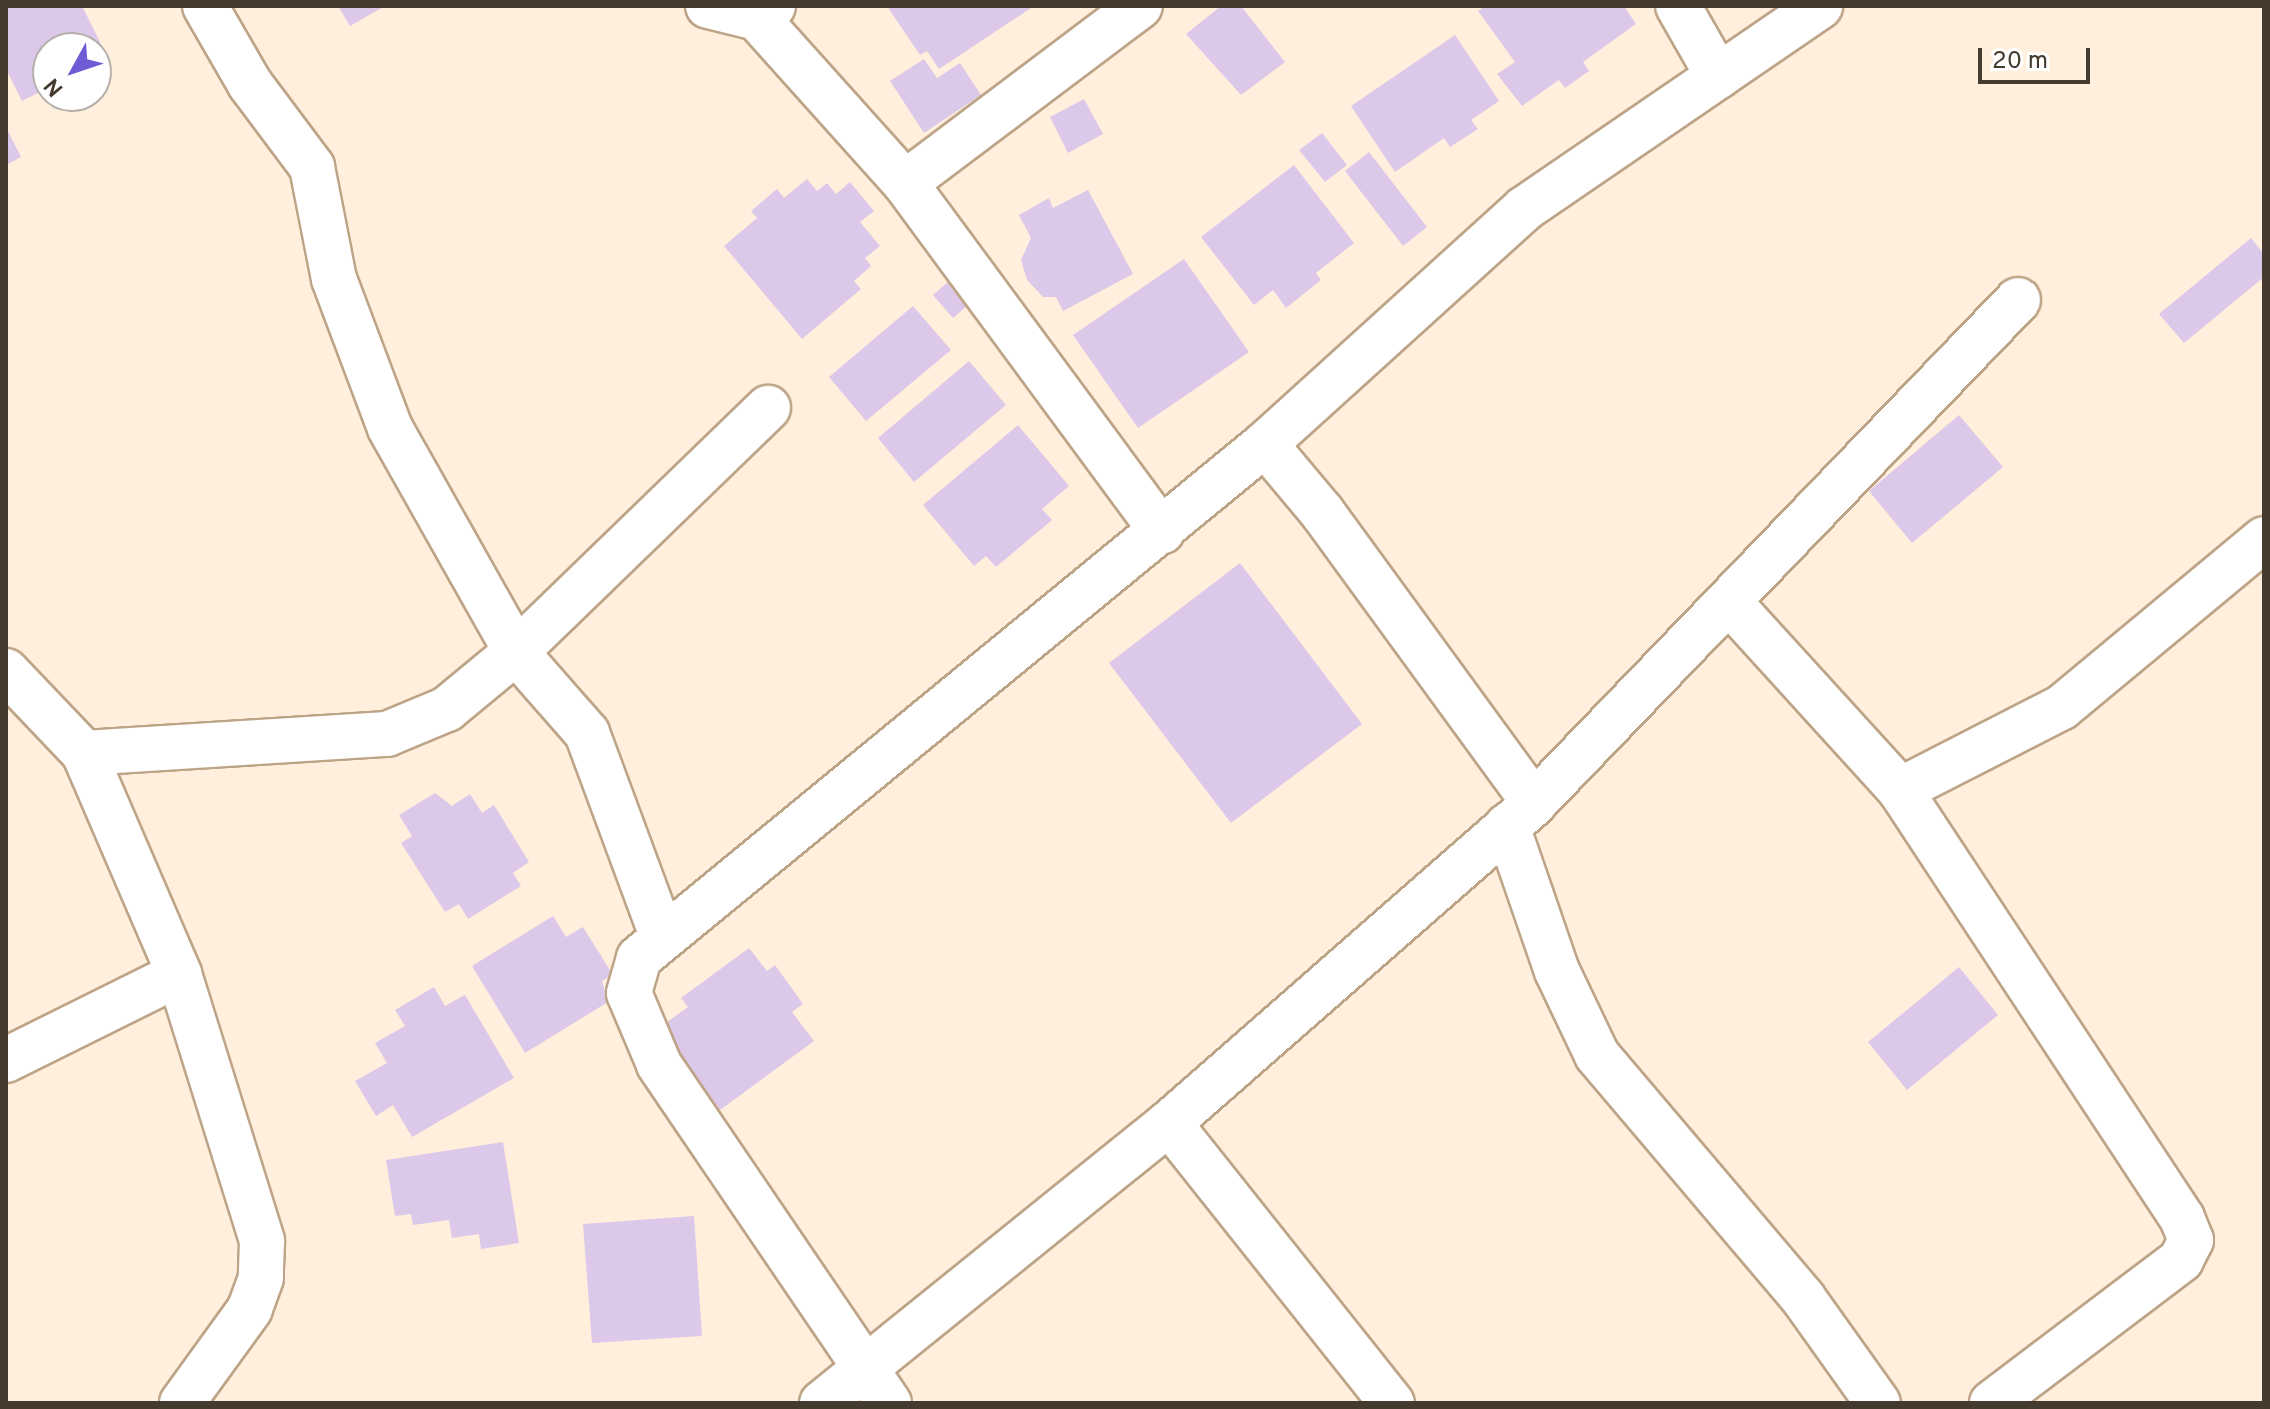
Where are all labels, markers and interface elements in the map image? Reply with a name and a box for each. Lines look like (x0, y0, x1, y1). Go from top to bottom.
north arrow (32, 32, 112, 112)
scale bar (1982, 32, 2094, 82)
text: 20 m (1992, 47, 2048, 77)
text: N (39, 72, 70, 101)

